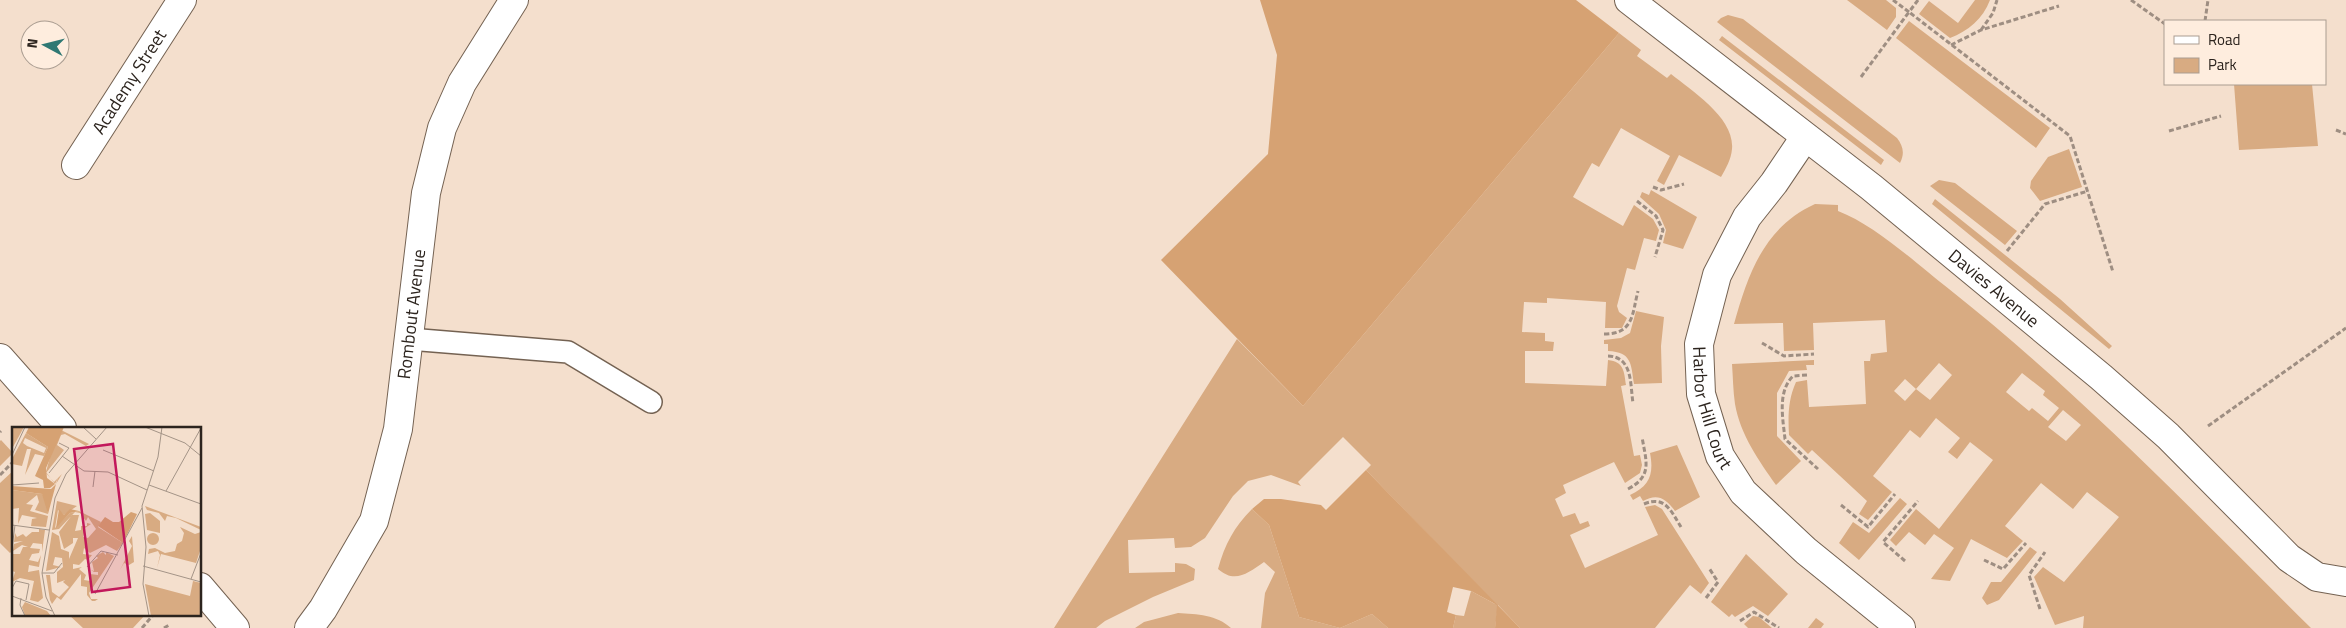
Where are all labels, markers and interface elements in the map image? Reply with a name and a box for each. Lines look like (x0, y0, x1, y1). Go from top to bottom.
north arrow (20, 20, 70, 70)
legend (2164, 20, 2326, 85)
street label: Academy Street (85, 23, 173, 139)
text: Road (2208, 28, 2240, 51)
text: N (21, 37, 43, 49)
text: Park (2208, 53, 2237, 76)
street label: Davies Avenue (1943, 242, 2045, 334)
street label: Rombout Avenue (390, 248, 432, 381)
street label: Harbor Hill Court (1686, 346, 1740, 475)
inset map (12, 427, 201, 616)

